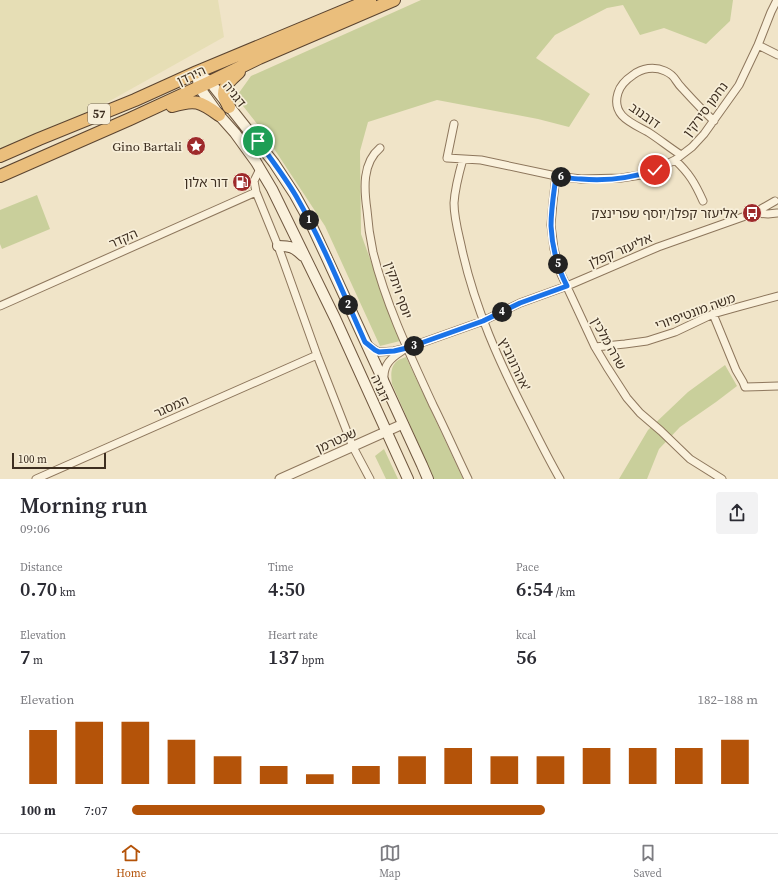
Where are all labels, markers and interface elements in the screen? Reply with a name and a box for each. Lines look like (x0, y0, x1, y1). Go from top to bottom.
street label: הירדן (174, 61, 208, 89)
street label: דגניה (219, 78, 250, 111)
street label: נחמן סירקין (679, 78, 732, 140)
street label: דובנוב (626, 99, 664, 132)
road number: 57 (88, 104, 110, 124)
pin (241, 124, 275, 158)
icon: arrive (247, 130, 269, 152)
place icon: Gino Bartali (185, 135, 207, 157)
place label: Gino Bartali (112, 138, 182, 155)
pin (638, 153, 672, 187)
icon: check (644, 159, 666, 181)
pin: 6 (551, 167, 571, 187)
text: 6 (558, 169, 564, 184)
fuel station icon: דור אלון (231, 171, 253, 193)
place label: דור אלון (184, 174, 228, 191)
bus stop icon: אליעזר קפלן/יוסף שפרינצק (741, 202, 763, 224)
place label: אליעזר קפלן/יוסף שפרינצק (591, 205, 738, 222)
pin: 1 (299, 210, 319, 230)
text: 1 (306, 212, 312, 227)
street label: הקדר (106, 225, 140, 252)
street label: אליעזר קפלן (586, 229, 655, 271)
pin: 5 (548, 254, 568, 274)
text: 5 (555, 256, 561, 271)
street label: יוסף ויתקין (381, 259, 416, 321)
street label: משה מונטיפיורי (653, 289, 738, 334)
pin: 2 (338, 295, 358, 315)
text: 2 (345, 297, 351, 312)
pin: 4 (492, 302, 512, 322)
text: 4 (499, 304, 505, 319)
street label: שרה מלכין (587, 314, 630, 372)
street label: אהרונוביץ' (495, 335, 534, 393)
pin: 3 (404, 336, 424, 356)
text: 3 (411, 338, 417, 353)
street label: דגניה (367, 372, 394, 405)
street label: המסגר (151, 391, 191, 422)
street label: שכטרמן (313, 424, 359, 457)
scale bar (12, 451, 106, 470)
text: 100 m (18, 452, 47, 467)
text: Morning run (20, 490, 148, 520)
button: share (716, 492, 758, 534)
text: 09:06 (20, 520, 50, 537)
text: Distance (20, 560, 63, 575)
text: Time (268, 560, 293, 575)
text: Pace (516, 560, 539, 575)
text: 0.70 (20, 575, 57, 603)
text: 4:50 (268, 575, 305, 603)
text: 6:54 (516, 575, 553, 603)
text: km (57, 585, 76, 600)
text: /km (553, 585, 575, 600)
text: Elevation (20, 628, 66, 643)
text: Heart rate (268, 628, 318, 643)
text: kcal (516, 628, 536, 643)
text: 7 (20, 643, 30, 671)
text: 137 (268, 643, 299, 671)
text: 56 (516, 643, 537, 671)
text: m (30, 653, 43, 668)
text: bpm (299, 653, 324, 668)
text: Elevation (20, 691, 74, 708)
text: 182–188 m (698, 691, 758, 708)
text: 100 m (20, 802, 56, 819)
text: 7:07 (84, 802, 107, 819)
tab: Home (116, 842, 146, 881)
tab: Map (379, 842, 401, 881)
tab: Saved (634, 842, 662, 881)

